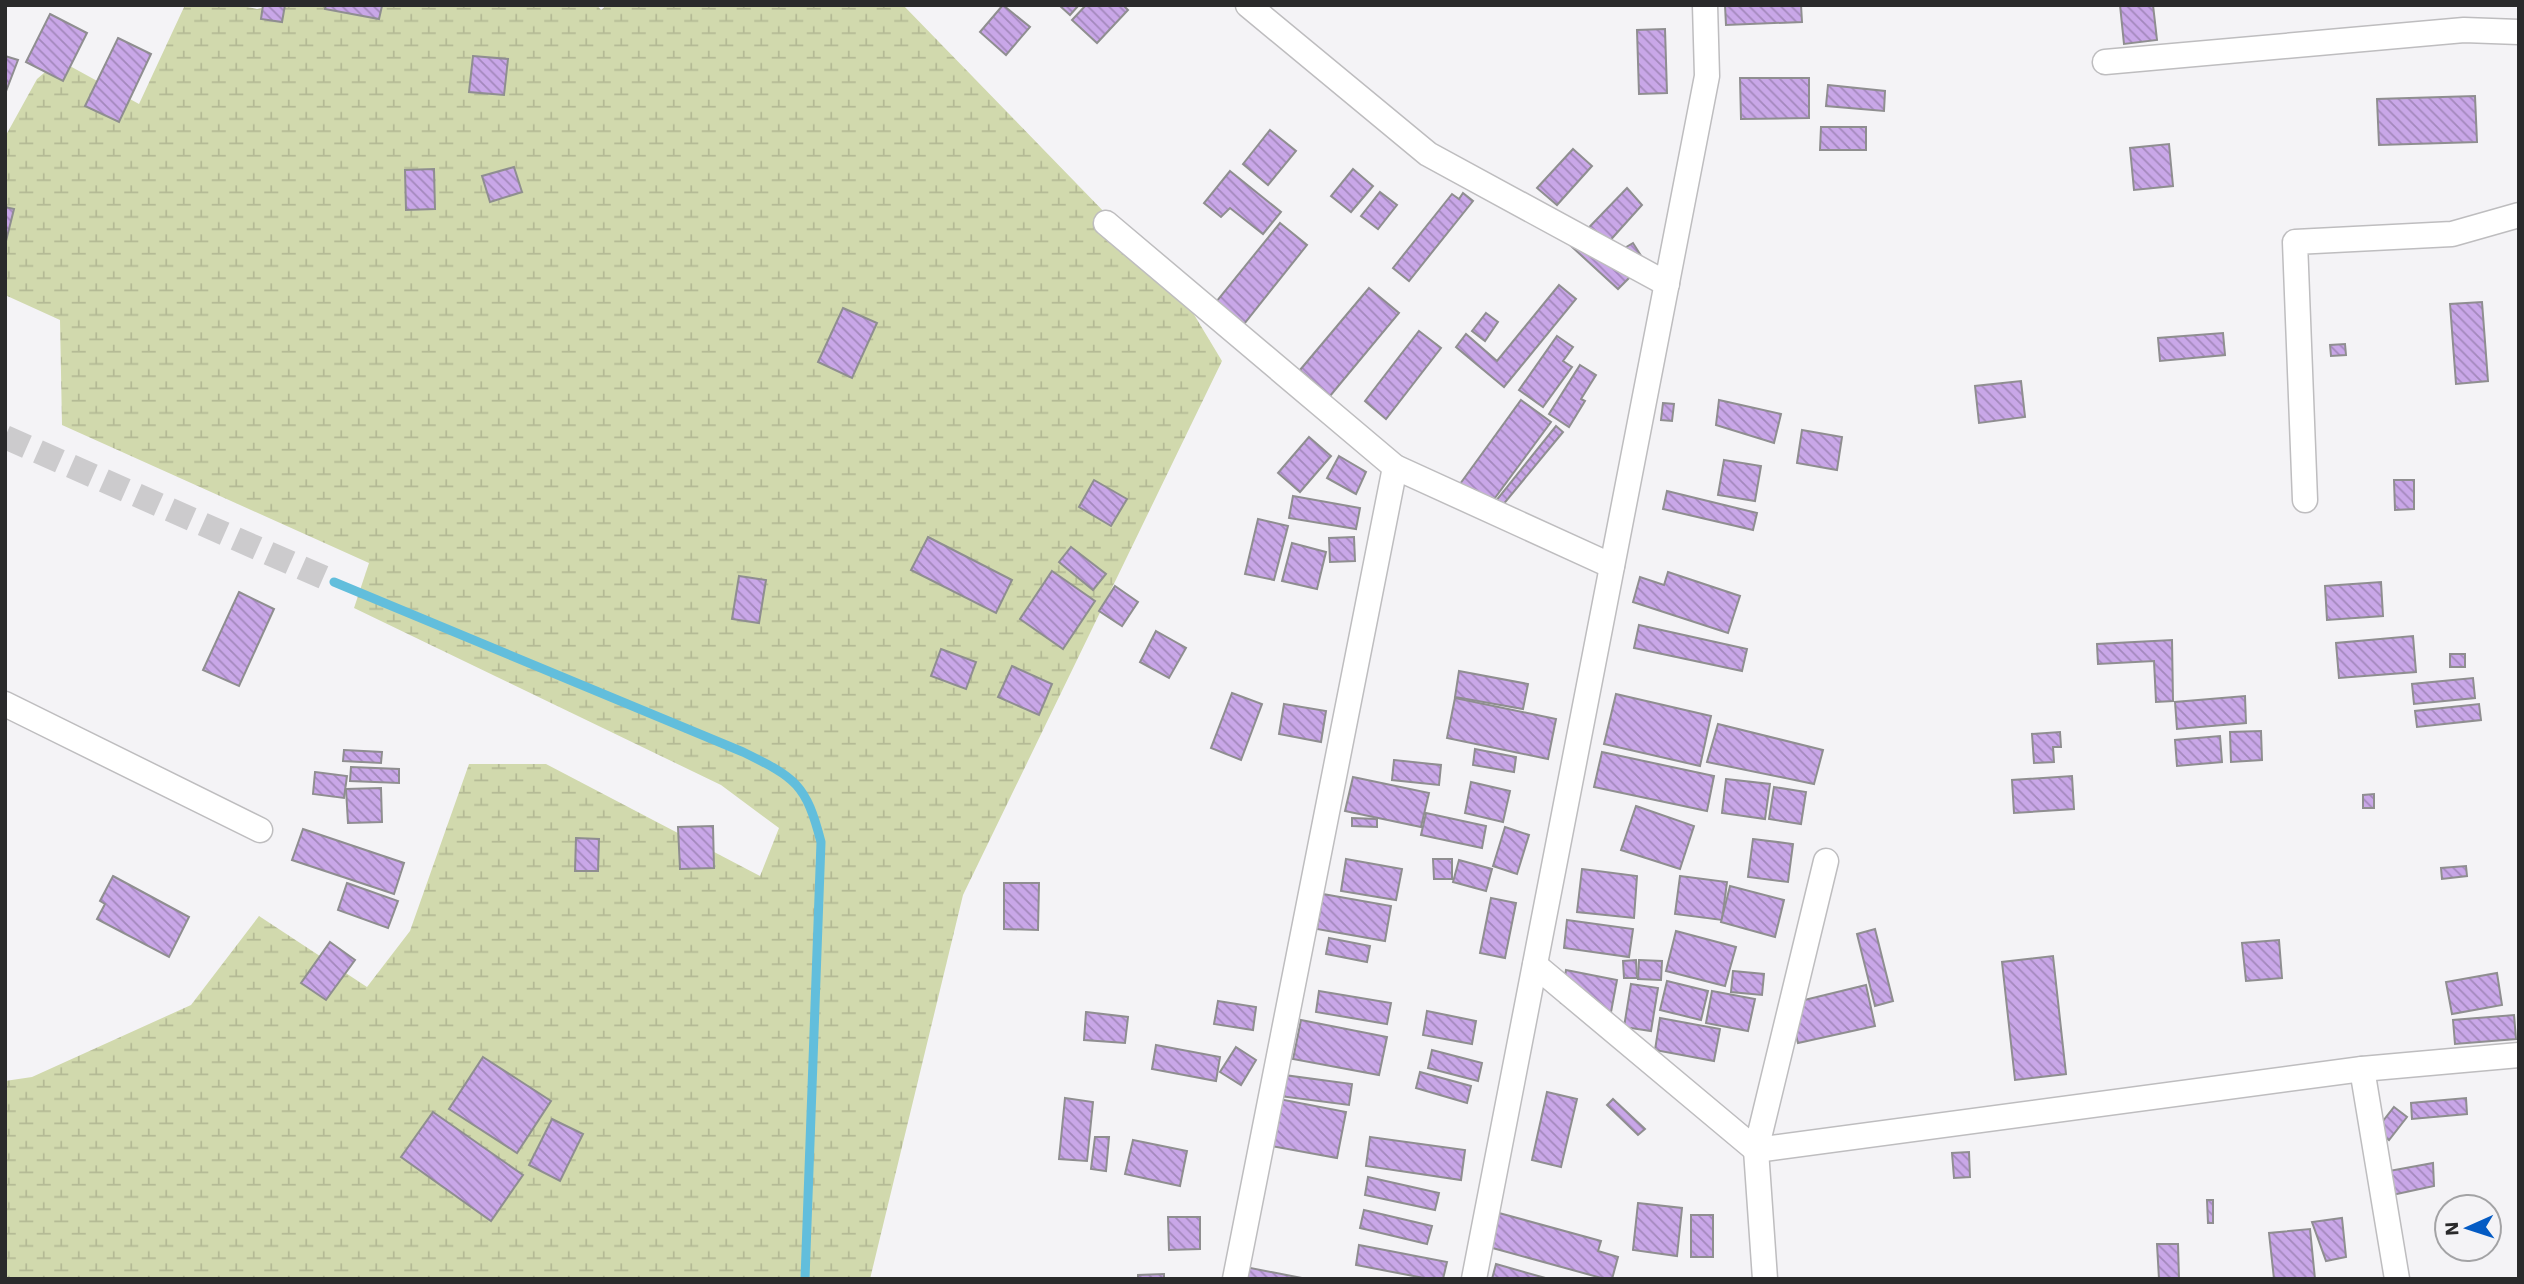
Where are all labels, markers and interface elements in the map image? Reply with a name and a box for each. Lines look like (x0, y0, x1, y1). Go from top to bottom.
north arrow (2433, 1193, 2503, 1263)
text: N (2440, 1221, 2463, 1237)

